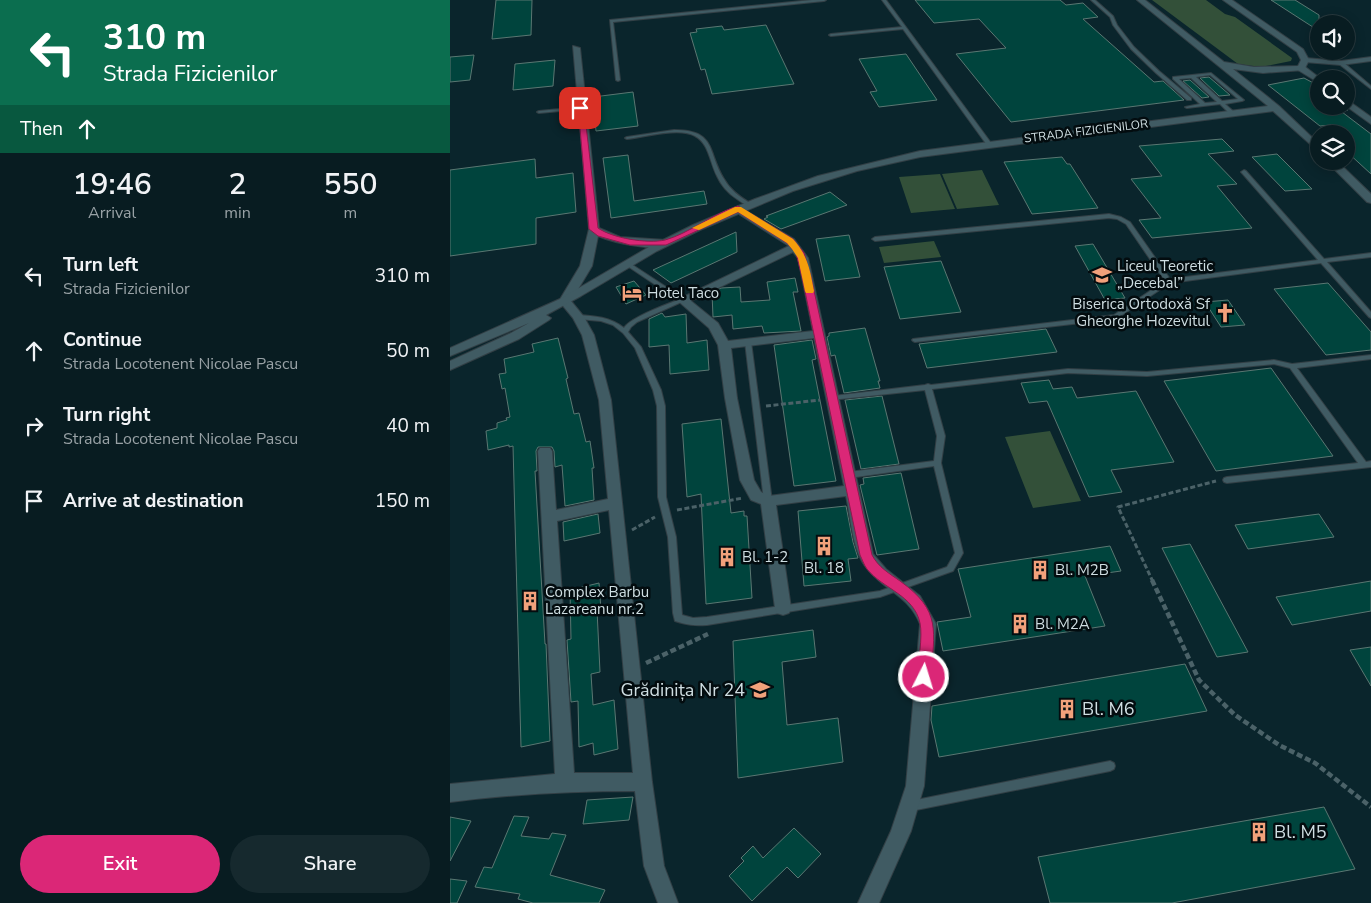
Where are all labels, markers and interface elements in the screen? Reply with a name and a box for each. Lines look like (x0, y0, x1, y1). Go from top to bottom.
text: 310 m (103, 14, 206, 61)
map controls (1310, 15, 1355, 170)
button: sound (1310, 15, 1355, 60)
icon: left (20, 20, 85, 85)
text: Strada Fizicienilor (103, 59, 277, 89)
button: search (1310, 70, 1355, 115)
pin (559, 87, 601, 129)
icon: arrive (566, 94, 594, 122)
icon: ahead (73, 115, 101, 143)
street label: STRADA FIZICIENILOR (1023, 115, 1149, 147)
text: Then (20, 116, 63, 142)
button: layers (1310, 125, 1355, 170)
text: 19:46 (73, 164, 152, 205)
text: 2 (229, 164, 247, 205)
text: 550 (323, 164, 377, 205)
text: Arrival (88, 202, 136, 224)
text: min (224, 202, 251, 224)
text: m (344, 202, 357, 224)
text: Turn left (63, 252, 138, 278)
place label: Liceul Teoretic „Decebal” (1117, 256, 1213, 293)
icon: left (20, 262, 48, 290)
text: 310 m (375, 263, 430, 289)
school or university icon: Liceul Teoretic „Decebal” (1091, 264, 1113, 286)
text: Strada Fizicienilor (63, 278, 190, 300)
hotel icon: Hotel Taco (621, 282, 643, 304)
place label: Hotel Taco (647, 283, 719, 303)
place label: Biserica Ortodoxă Sf Gheorghe Hozevitul (1072, 294, 1211, 331)
church icon: Biserica Ortodoxă Sf Gheorghe Hozevitul (1214, 302, 1236, 324)
text: Continue (63, 327, 142, 353)
icon: ahead (20, 337, 48, 365)
text: 50 m (386, 338, 430, 364)
text: Strada Locotenent Nicolae Pascu (63, 353, 298, 375)
text: Turn right (63, 402, 150, 428)
icon: right (20, 412, 48, 440)
text: 40 m (386, 413, 430, 439)
text: Strada Locotenent Nicolae Pascu (63, 428, 298, 450)
icon: arrive (20, 487, 48, 515)
text: Arrive at destination (63, 488, 244, 514)
text: 150 m (375, 488, 430, 514)
building icon: Bl. 18 (813, 535, 835, 557)
building icon: Bl. 1-2 (716, 546, 738, 568)
place label: Bl. 1-2 (742, 547, 788, 567)
place label: Bl. 18 (804, 558, 844, 578)
building icon: Bl. M2B (1029, 559, 1051, 581)
place label: Bl. M2B (1055, 560, 1109, 580)
place label: Complex Barbu Lazareanu nr.2 (545, 582, 649, 619)
building icon: Complex Barbu Lazareanu nr.2 (519, 590, 541, 612)
building icon: Bl. M2A (1009, 613, 1031, 635)
place label: Bl. M2A (1035, 614, 1090, 634)
position arrow (897, 650, 949, 702)
place label: Grădinița Nr 24 (621, 678, 745, 702)
school or university icon: Grădinița Nr 24 (749, 679, 771, 701)
place label: Bl. M6 (1082, 697, 1135, 721)
building icon: Bl. M6 (1056, 698, 1078, 720)
place label: Bl. M5 (1274, 820, 1327, 844)
building icon: Bl. M5 (1248, 821, 1270, 843)
button: Exit (20, 835, 220, 893)
button: Share (230, 835, 430, 893)

